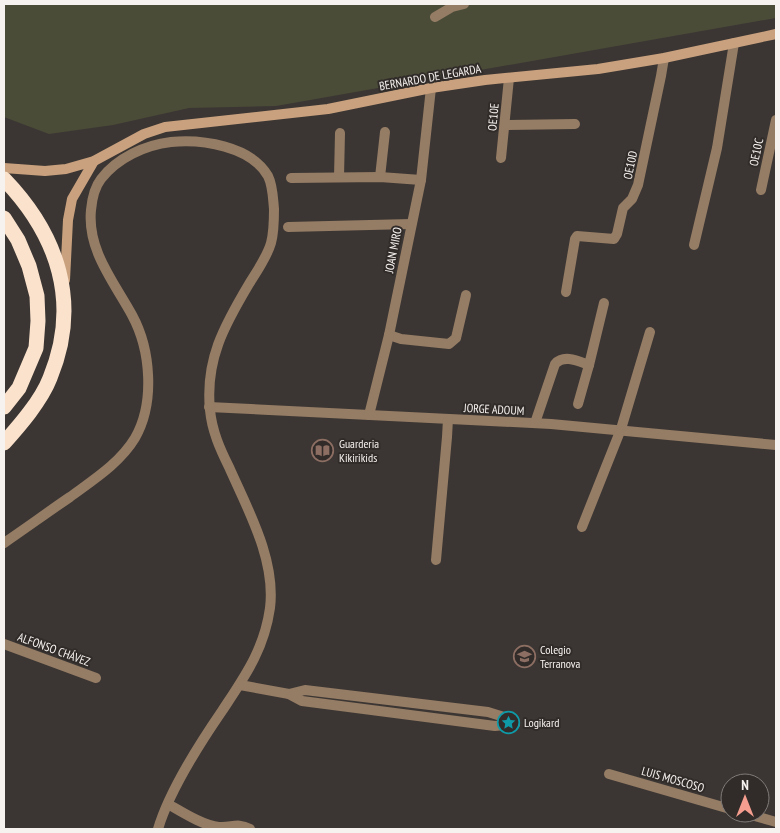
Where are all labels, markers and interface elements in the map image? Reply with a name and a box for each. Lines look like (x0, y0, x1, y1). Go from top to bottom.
street label: BERNARDO DE LEGARDA (378, 61, 482, 93)
street label: OE10E (484, 103, 502, 131)
street label: OE10C (746, 136, 766, 167)
street label: OE10D (620, 149, 640, 181)
street label: JOAN MIRO (381, 225, 405, 275)
street label: JORGE ADOUM (462, 400, 525, 418)
place label: Guarderia Kikirikids (339, 436, 379, 465)
library icon: Guarderia Kikirikids (311, 438, 335, 462)
street label: ALFONSO CHÁVEZ (16, 629, 92, 669)
place label: Colegio Terranova (540, 642, 580, 671)
school or university icon: Colegio Terranova (512, 644, 536, 668)
place icon: Logikard (496, 710, 520, 734)
place label: Logikard (524, 715, 559, 730)
street label: LUIS MOSCOSO (640, 763, 707, 795)
north arrow (720, 773, 770, 823)
text: N (741, 776, 749, 794)

